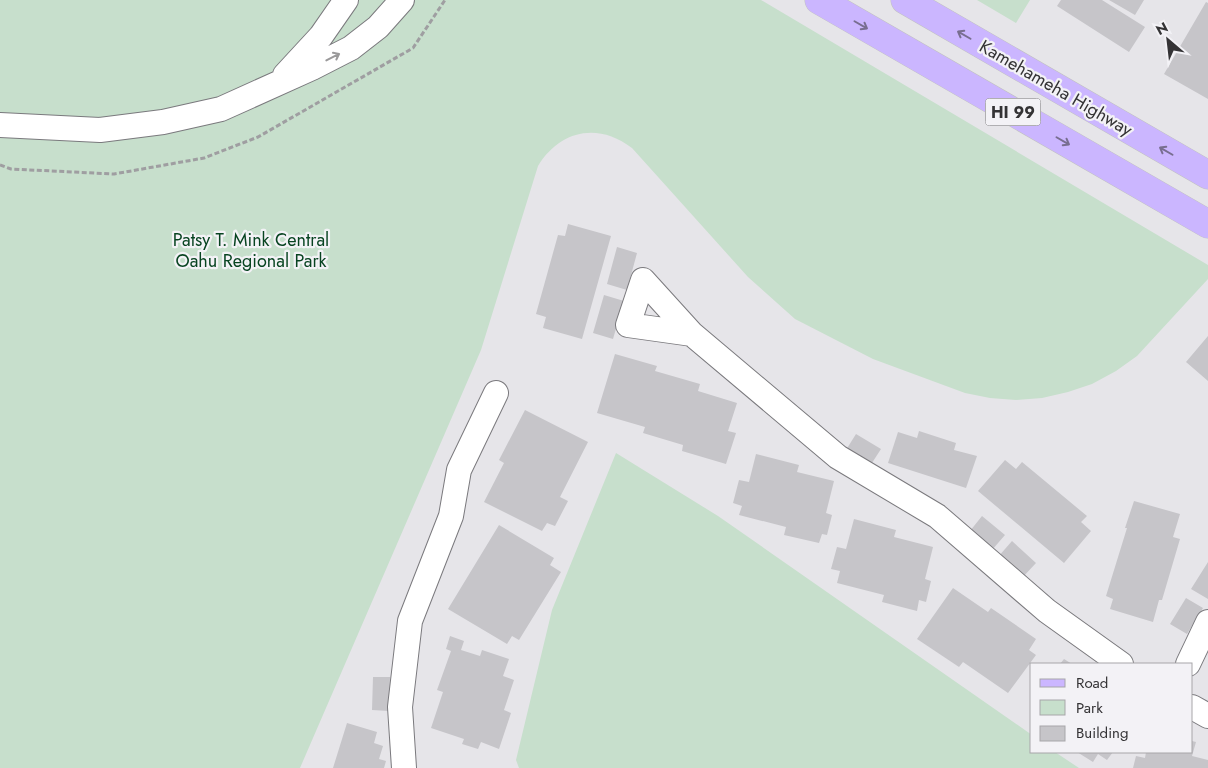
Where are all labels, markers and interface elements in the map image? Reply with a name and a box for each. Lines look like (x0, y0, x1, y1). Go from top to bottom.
north arrow (1143, 15, 1193, 65)
text: N (1152, 17, 1172, 40)
one-way arrow (854, 20, 868, 30)
one-way arrow (958, 29, 972, 39)
street label: Kamehameha Highway (975, 33, 1137, 143)
one-way arrow (325, 52, 340, 62)
road number: HI 99 (986, 98, 1040, 125)
one-way arrow (1055, 136, 1070, 146)
one-way arrow (1158, 146, 1173, 156)
park label: Patsy T. Mink Central Oahu Regional Park (173, 227, 329, 274)
legend (1030, 663, 1193, 753)
text: Road (1076, 672, 1108, 694)
text: Park (1076, 697, 1103, 719)
text: Building (1076, 722, 1128, 744)

